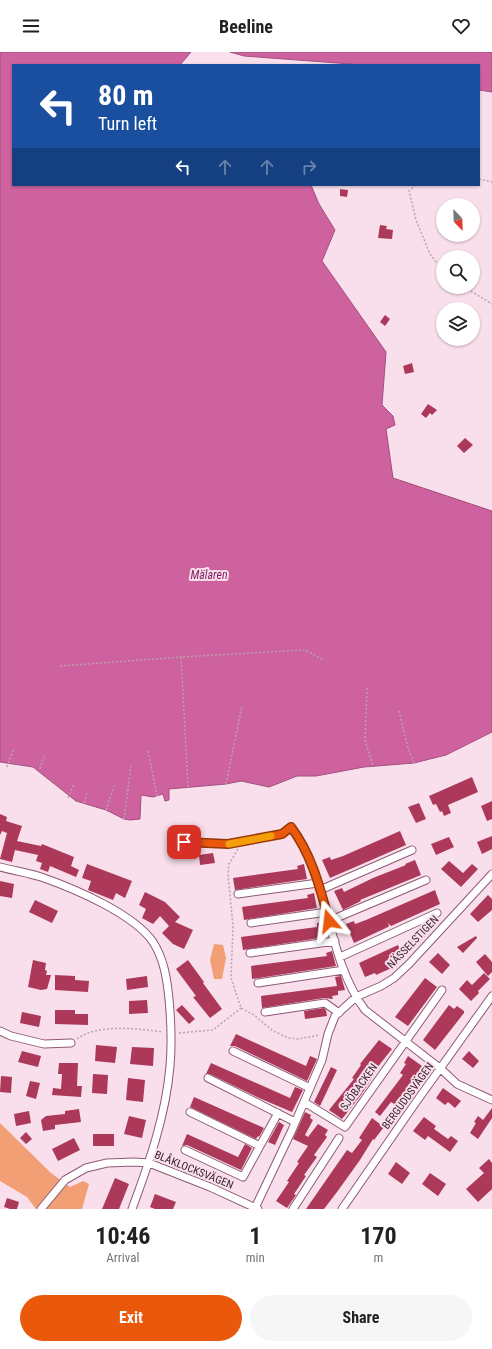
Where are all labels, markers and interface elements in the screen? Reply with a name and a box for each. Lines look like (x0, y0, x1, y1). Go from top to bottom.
icon: menu (20, 15, 42, 37)
icon: heart (450, 15, 472, 37)
text: Beeline (219, 16, 273, 37)
text: 80 m (98, 79, 154, 112)
icon: left (32, 80, 84, 132)
text: Turn left (98, 113, 157, 134)
icon: left (172, 156, 194, 178)
icon: ahead (214, 156, 236, 178)
icon: ahead (256, 156, 278, 178)
icon: right (298, 156, 320, 178)
north arrow (436, 198, 480, 242)
map controls (436, 198, 480, 346)
button: search (436, 250, 480, 294)
button: layers (436, 302, 480, 346)
water label: Mälaren (190, 568, 228, 582)
pin (167, 825, 201, 859)
icon: arrive (173, 831, 195, 853)
position arrow (308, 900, 350, 942)
street label: NÄSSELSTIGEN (385, 913, 441, 971)
street label: BERGUDDSVÄGEN (379, 1060, 437, 1132)
street label: SJÖBACKEN (338, 1061, 380, 1113)
street label: BLÅKLOCKSVÄGEN (153, 1147, 236, 1192)
text: 10:46 (95, 1222, 150, 1250)
text: 1 (249, 1222, 261, 1250)
text: 170 (360, 1222, 397, 1250)
text: Arrival (106, 1250, 139, 1265)
text: min (246, 1250, 265, 1265)
text: m (374, 1250, 383, 1265)
button: Exit (20, 1295, 242, 1341)
button: Share (250, 1295, 472, 1341)

